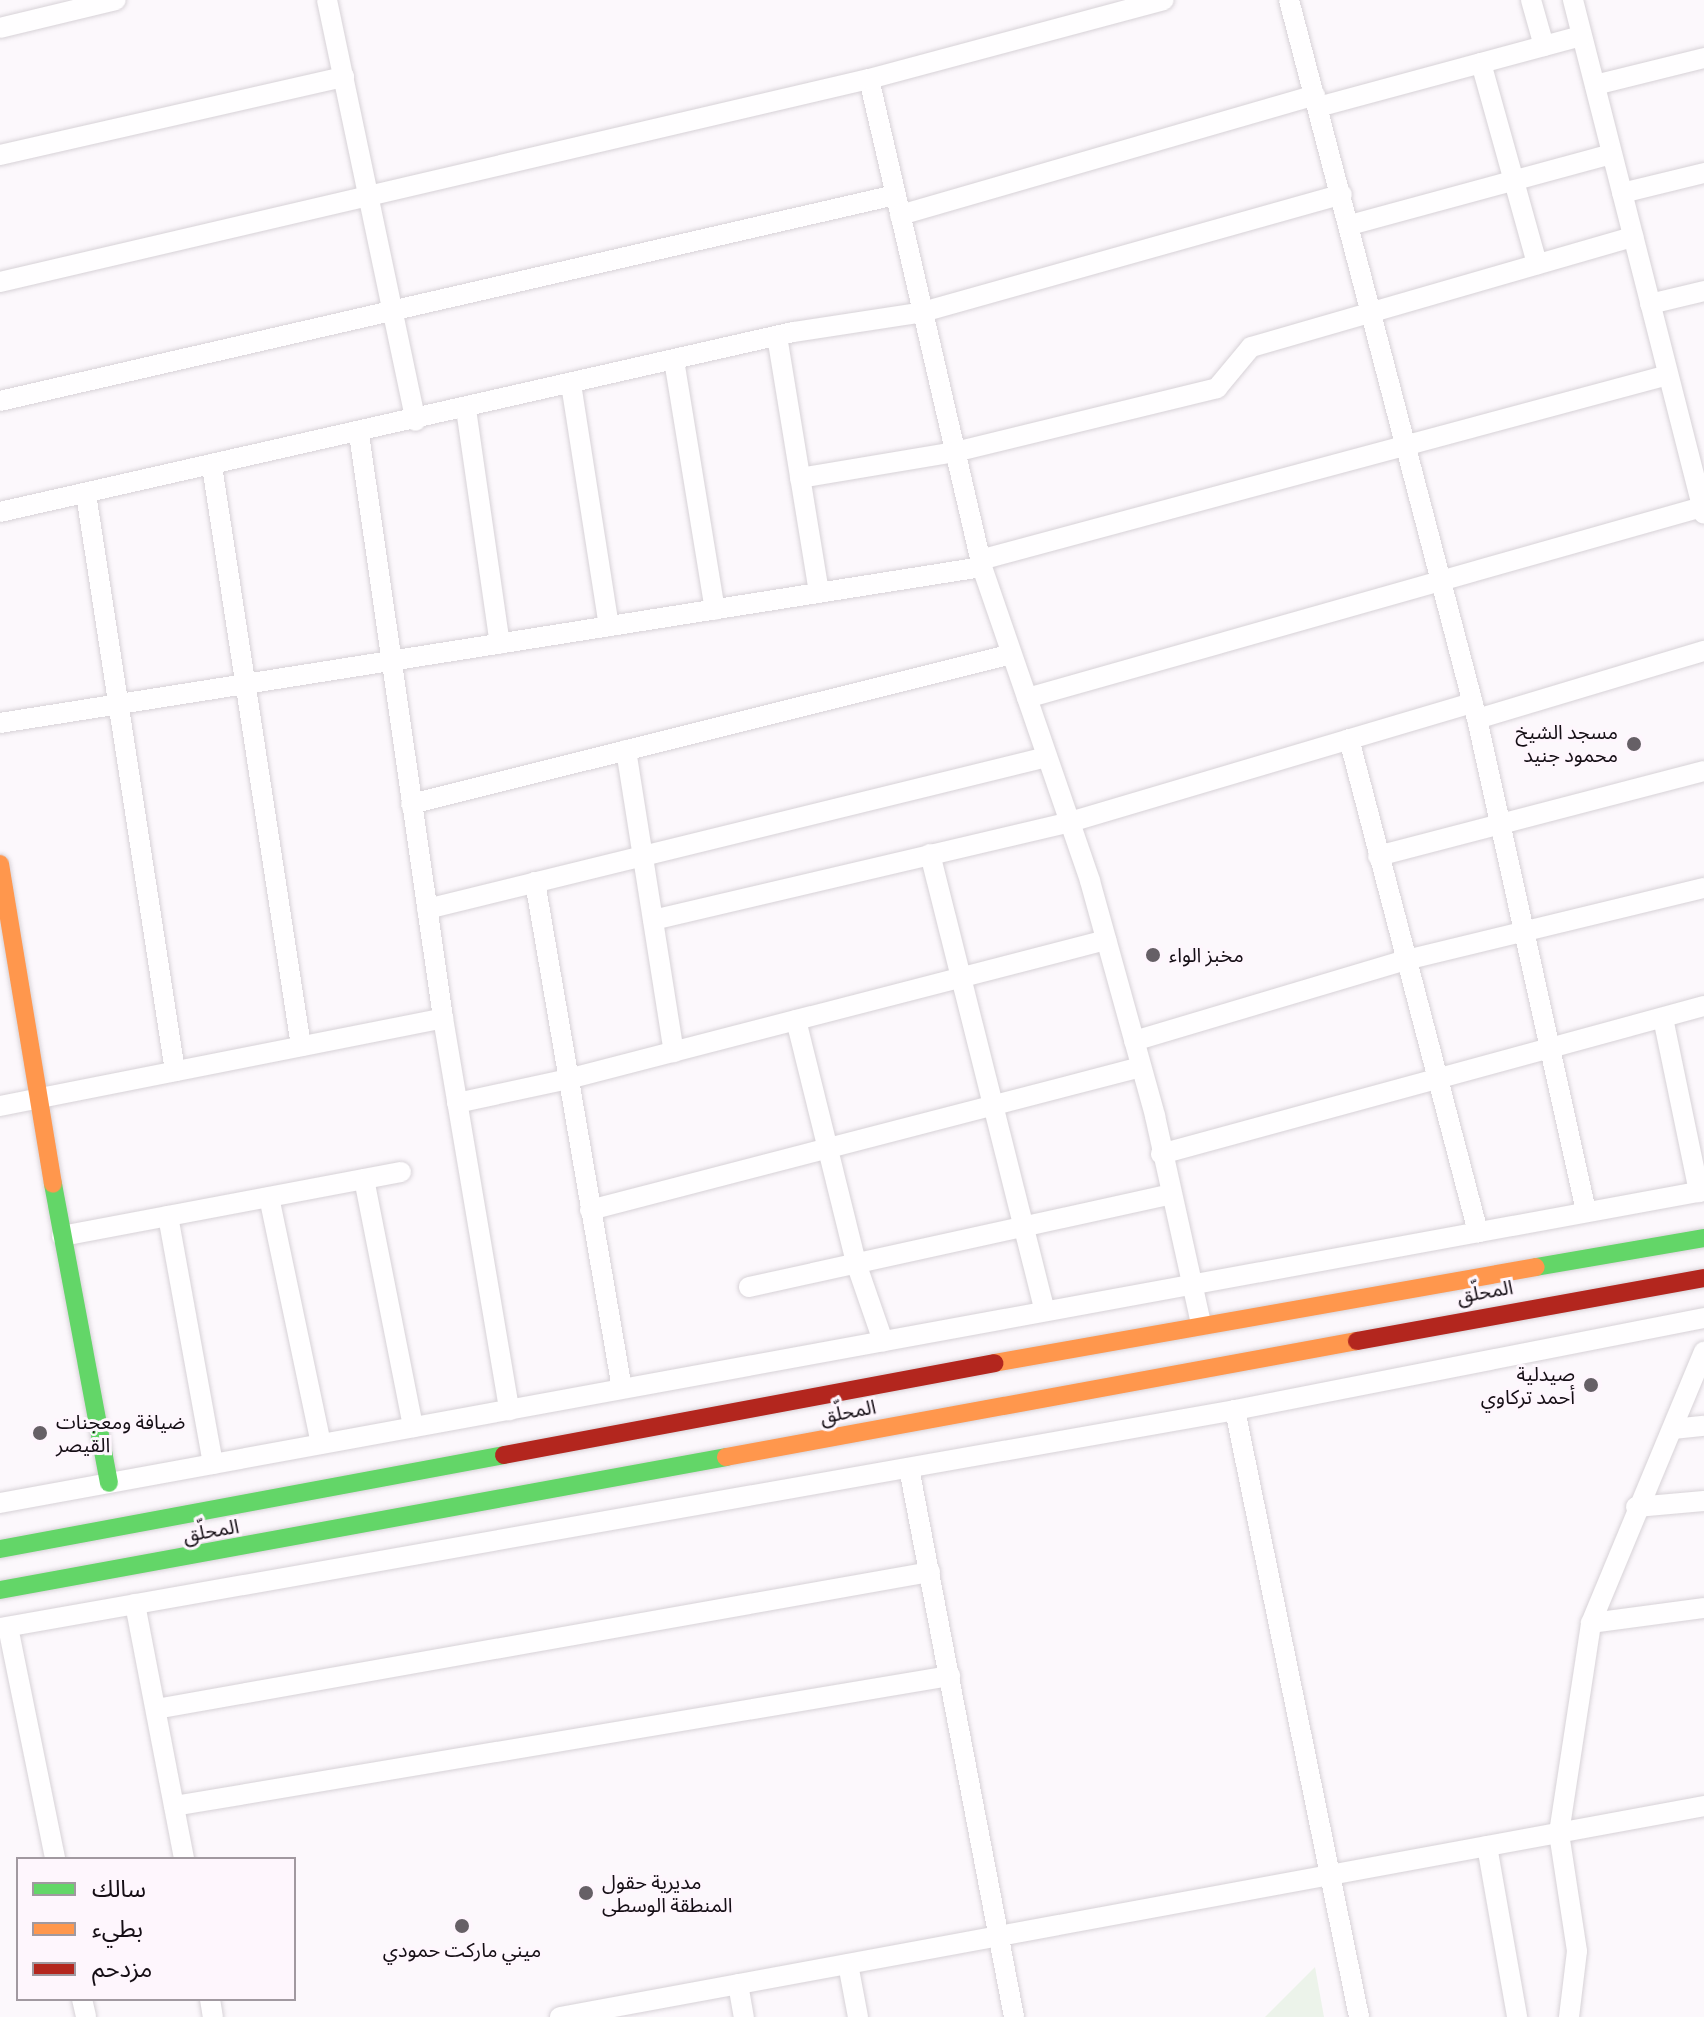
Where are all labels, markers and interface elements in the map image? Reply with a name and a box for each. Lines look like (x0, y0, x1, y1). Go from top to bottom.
place label: مسجد الشيخ محمود جنيد (1515, 720, 1618, 767)
marker: مسجد الشيخ محمود جنيد (1625, 735, 1643, 753)
place label: مخبز الواء (1169, 943, 1244, 967)
marker: مخبز الواء (1144, 946, 1162, 964)
street label: المحلّق (1455, 1275, 1515, 1309)
place label: صيدلية أحمد تركاوي (1481, 1362, 1575, 1409)
marker: صيدلية أحمد تركاوي (1582, 1376, 1600, 1394)
street label: المحلّق (818, 1395, 878, 1429)
place label: ضيافة ومعجنات القيصر (56, 1410, 185, 1457)
marker: ضيافة ومعجنات القيصر (31, 1424, 49, 1442)
street label: المحلّق (181, 1514, 241, 1548)
legend (16, 1857, 296, 2001)
place label: مديرية حقول المنطقة الوسطى (602, 1870, 732, 1917)
text: سالك (92, 1873, 146, 1904)
marker: مديرية حقول المنطقة الوسطى (577, 1884, 595, 1902)
text: بطيء (92, 1913, 143, 1944)
marker: ميني ماركت حمودي (453, 1917, 471, 1935)
place label: ميني ماركت حمودي (383, 1938, 541, 1962)
text: مزدحم (92, 1953, 152, 1984)

